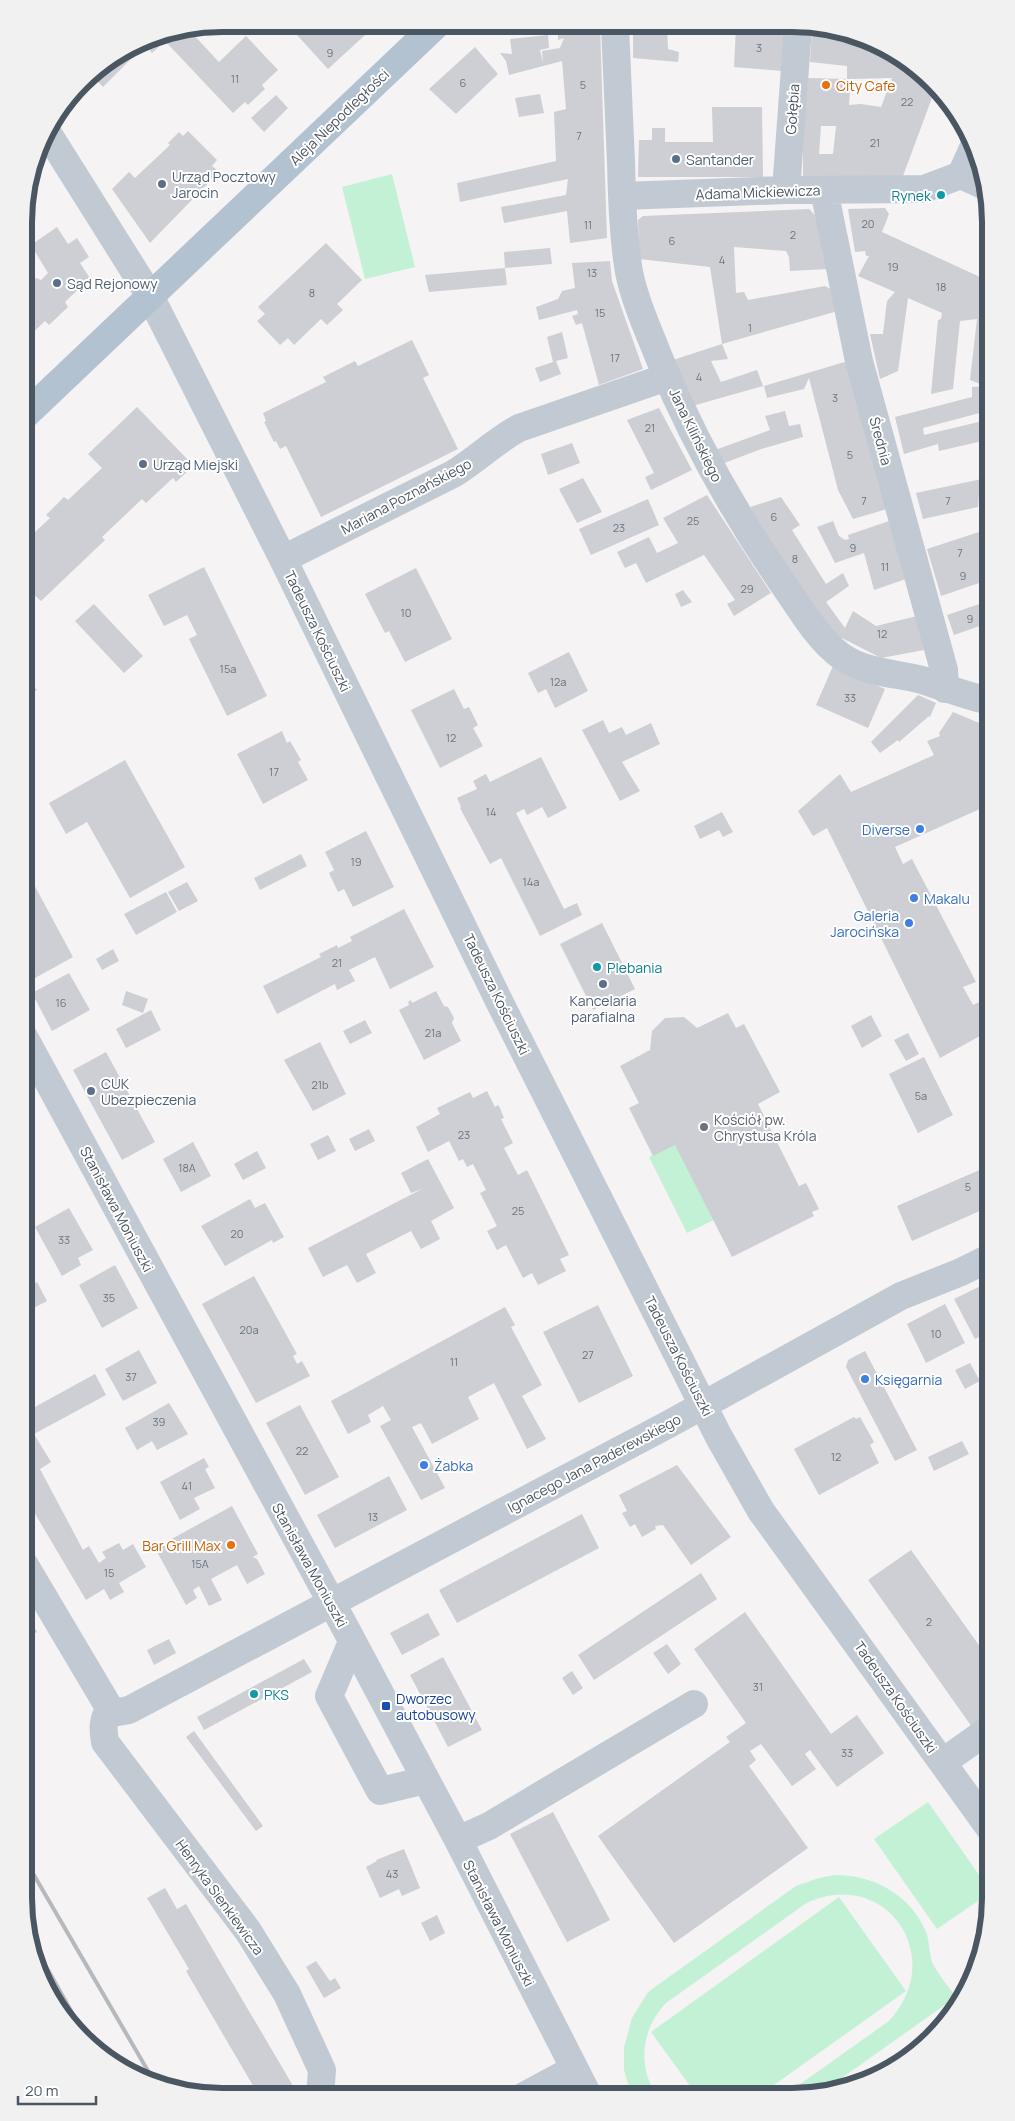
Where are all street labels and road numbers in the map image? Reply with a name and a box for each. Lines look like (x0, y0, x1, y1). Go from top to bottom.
street label: Aleja Niepodległości (285, 65, 393, 169)
street label: Gołębia (781, 83, 803, 135)
street label: Adama Mickiewicza (695, 180, 821, 204)
street label: Jana Kilińskiego (665, 385, 727, 485)
street label: Średnia (865, 415, 897, 467)
street label: Mariana Poznańskiego (337, 454, 475, 538)
street label: Tadeusza Kościuszki (280, 567, 356, 695)
street label: Tadeusza Kościuszki (459, 930, 535, 1058)
street label: Stanisława Moniuszki (76, 1143, 158, 1275)
street label: Tadeusza Kościuszki (641, 1293, 717, 1419)
street label: Ignacego Jana Paderewskiego (504, 1409, 684, 1517)
street label: Stanisława Moniuszki (268, 1499, 352, 1631)
street label: Tadeusza Kościuszki (850, 1637, 942, 1757)
street label: Henryka Sienkiewicza (172, 1835, 268, 1959)
street label: Stanisława Moniuszki (459, 1857, 539, 1989)

